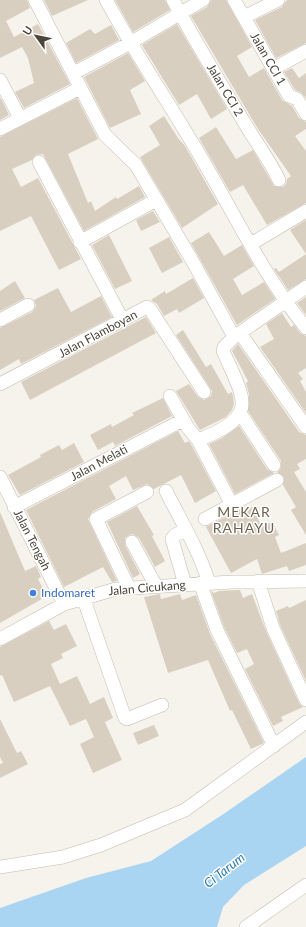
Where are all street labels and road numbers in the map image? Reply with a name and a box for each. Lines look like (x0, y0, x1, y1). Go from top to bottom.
street label: Jalan CCI 1 (247, 30, 290, 88)
street label: Jalan CCI 2 (204, 61, 247, 119)
street label: Jalan Flamboyan (56, 307, 140, 361)
street label: Jalan Melati (68, 441, 130, 484)
street label: Jalan Tengah (11, 507, 54, 573)
street label: Jalan Cicukang (108, 577, 186, 598)

